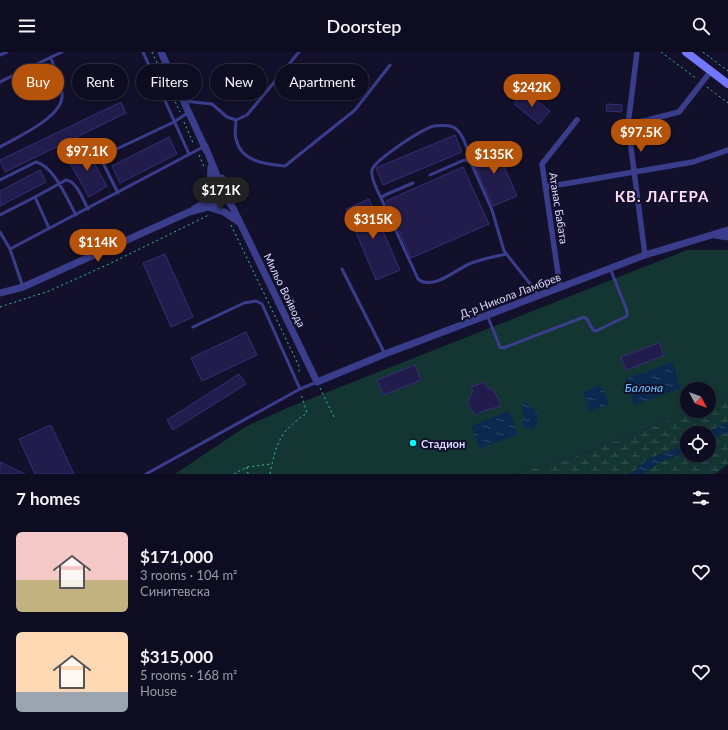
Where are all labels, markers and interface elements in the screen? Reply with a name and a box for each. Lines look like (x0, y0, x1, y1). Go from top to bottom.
icon: menu (16, 15, 38, 37)
text: Doorstep (327, 15, 401, 37)
icon: search (690, 15, 712, 37)
chip: Buy (12, 64, 64, 100)
chip: Rent (72, 64, 128, 100)
chip: Filters (136, 64, 202, 100)
chip: New (210, 64, 267, 100)
chip: Apartment (275, 64, 369, 100)
pin: $242K (504, 74, 560, 108)
text: $242K (512, 79, 552, 95)
pin: $97.5K (608, 119, 674, 153)
text: $97.5K (620, 124, 662, 140)
pin: $97.1K (54, 138, 120, 172)
pin: $135K (466, 141, 522, 175)
text: $97.1K (66, 143, 108, 159)
text: $135K (474, 146, 514, 162)
street label: Атанас Бабата (547, 171, 571, 245)
pin: $171K (193, 177, 249, 211)
text: $171K (201, 182, 241, 198)
district label: КВ. ЛАГЕРА (615, 187, 709, 205)
pin: $315K (345, 206, 401, 240)
text: $315K (353, 211, 393, 227)
pin: $114K (70, 229, 126, 263)
text: $114K (78, 234, 118, 250)
street label: Мильо Войвода (261, 251, 309, 329)
street label: Д-р Никола Ламбрев (458, 270, 562, 320)
water label: Балона (625, 380, 663, 395)
north arrow (680, 382, 716, 418)
map controls (680, 382, 716, 462)
button: locate (680, 426, 716, 462)
place label: Стадион (421, 437, 465, 450)
marker: Стадион (408, 438, 418, 448)
icon: filters (690, 487, 712, 509)
text: 7 homes (16, 488, 80, 509)
text: $171,000 (140, 546, 213, 567)
icon: home (48, 548, 96, 596)
icon: heart (690, 561, 712, 583)
text: 3 rooms · 104 m² (140, 567, 237, 583)
text: Синитевска (140, 583, 210, 599)
text: $315,000 (140, 646, 213, 667)
icon: home (48, 648, 96, 696)
icon: heart (690, 661, 712, 683)
text: 5 rooms · 168 m² (140, 667, 237, 683)
text: House (140, 683, 177, 699)

